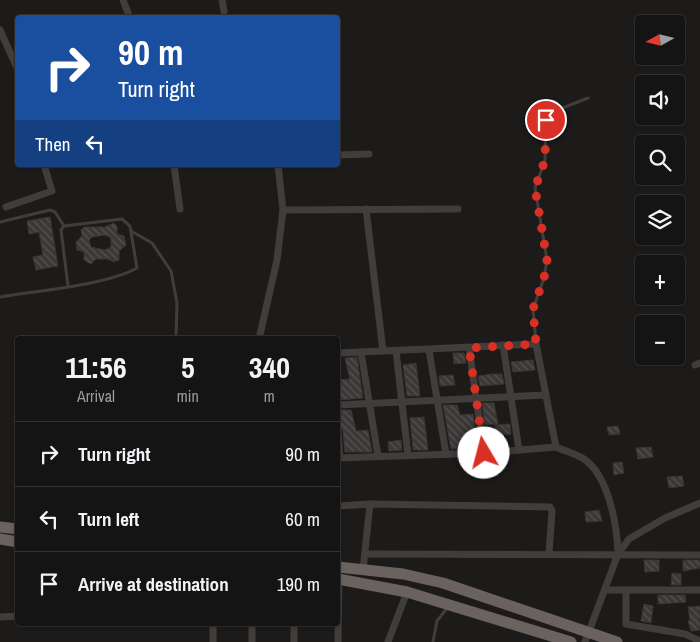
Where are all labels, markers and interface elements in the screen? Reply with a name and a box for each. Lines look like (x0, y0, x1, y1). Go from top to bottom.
north arrow (635, 15, 685, 65)
map controls (635, 15, 685, 365)
text: 90 m (118, 29, 183, 76)
icon: right (35, 35, 100, 100)
text: Turn right (118, 74, 195, 104)
button: sound (635, 75, 685, 125)
pin (525, 99, 567, 141)
icon: arrive (532, 106, 560, 134)
icon: left (81, 130, 109, 158)
text: Then (35, 131, 71, 157)
button: search (635, 135, 685, 185)
button: layers (635, 195, 685, 245)
button: + (635, 255, 685, 305)
button: − (635, 315, 685, 365)
text: 11:56 (65, 347, 127, 387)
text: 5 (181, 347, 195, 387)
text: 340 (249, 347, 290, 387)
text: Arrival (77, 385, 115, 407)
text: min (177, 385, 199, 407)
text: m (264, 385, 275, 407)
position arrow (457, 426, 509, 478)
icon: right (35, 440, 63, 468)
text: Turn right (78, 441, 150, 467)
text: 90 m (285, 441, 320, 467)
icon: left (35, 505, 63, 533)
text: Turn left (78, 506, 139, 532)
text: 60 m (285, 506, 320, 532)
icon: arrive (35, 570, 63, 598)
text: Arrive at destination (78, 571, 229, 597)
text: 190 m (277, 571, 320, 597)

